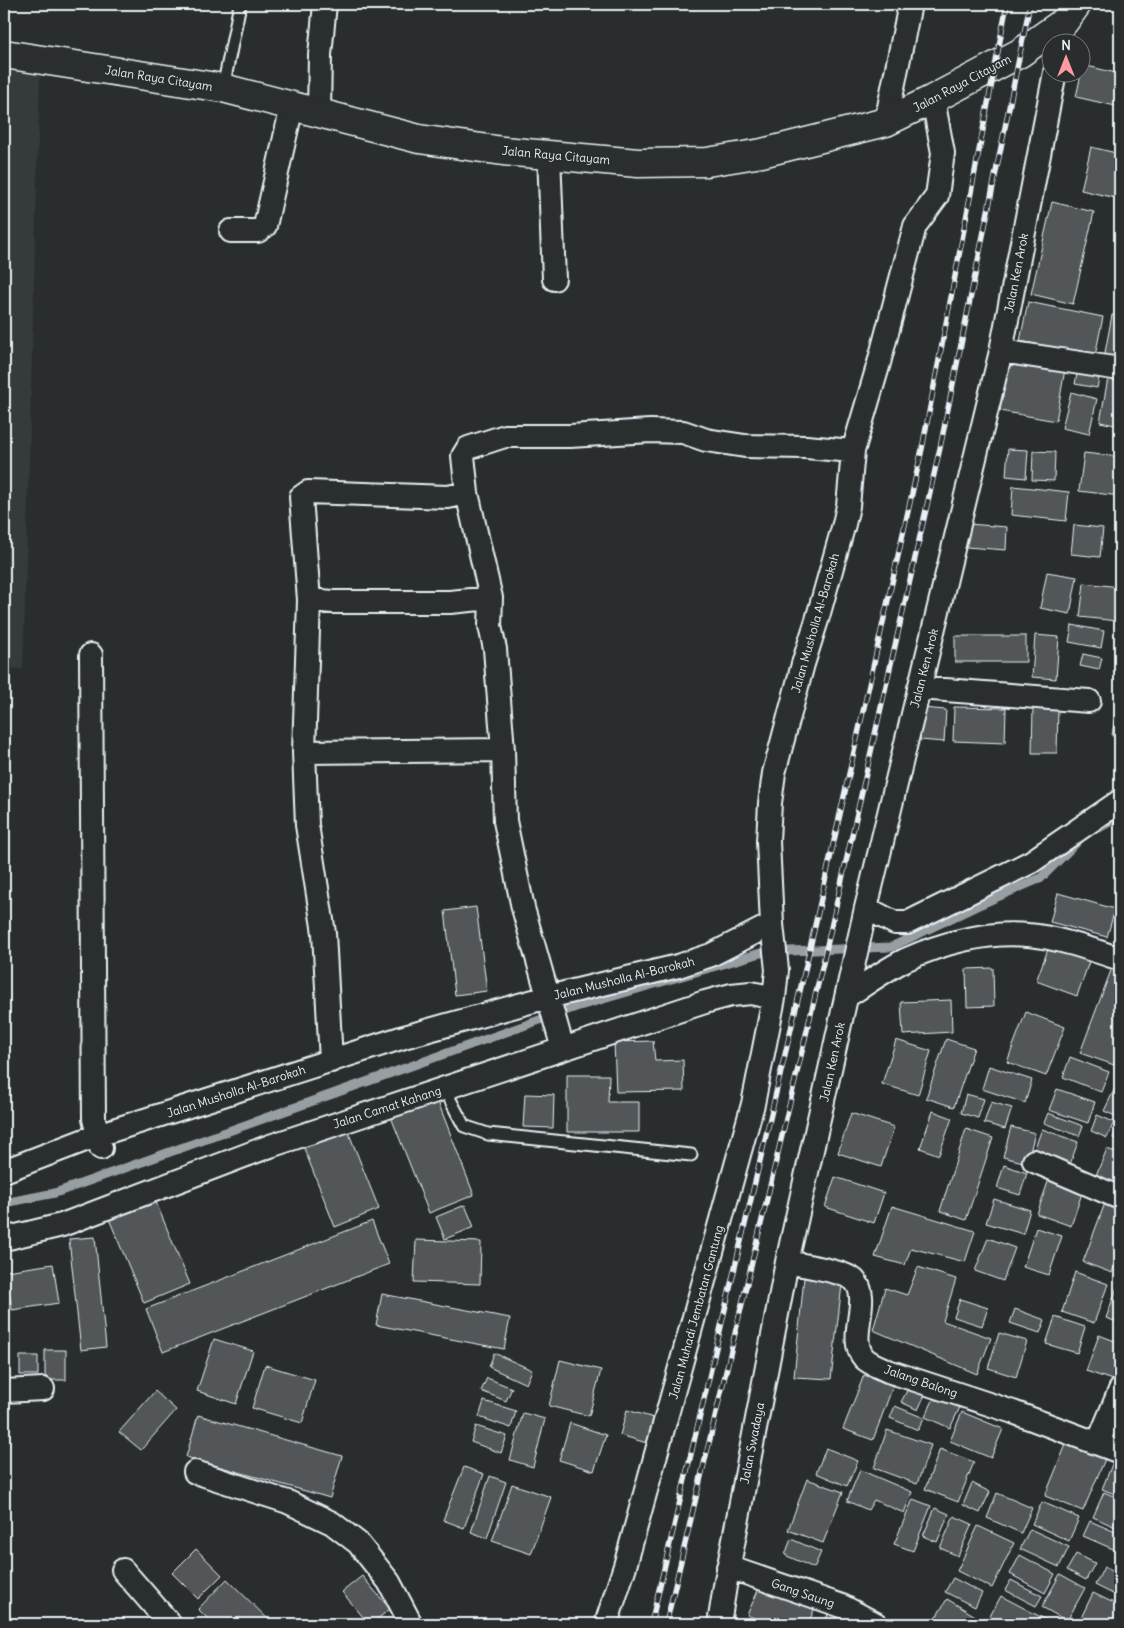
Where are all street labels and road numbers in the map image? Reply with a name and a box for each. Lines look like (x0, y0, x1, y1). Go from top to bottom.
street label: Jalan Raya Citayam (910, 51, 1014, 115)
street label: Jalan Raya Citayam (104, 62, 214, 94)
street label: Jalan Raya Citayam (501, 143, 611, 167)
street label: Jalan Ken Arok (1001, 232, 1031, 314)
street label: Jalan Musholla Al-Barokah (788, 551, 842, 695)
street label: Jalan Ken Arok (907, 627, 941, 709)
street label: Jalan Musholla Al-Barokah (552, 953, 696, 1003)
street label: Jalan Ken Arok (816, 1021, 848, 1103)
street label: Jalan Musholla Al-Barokah (165, 1061, 307, 1120)
street label: Jalan Camat Kahang (331, 1082, 443, 1132)
street label: Jalan Muhadi Jembatan Gantung (666, 1223, 726, 1401)
street label: Jalang Balong (882, 1361, 960, 1401)
street label: Jalan Swadaya (737, 1401, 767, 1485)
street label: Gang Saung (769, 1575, 837, 1611)

